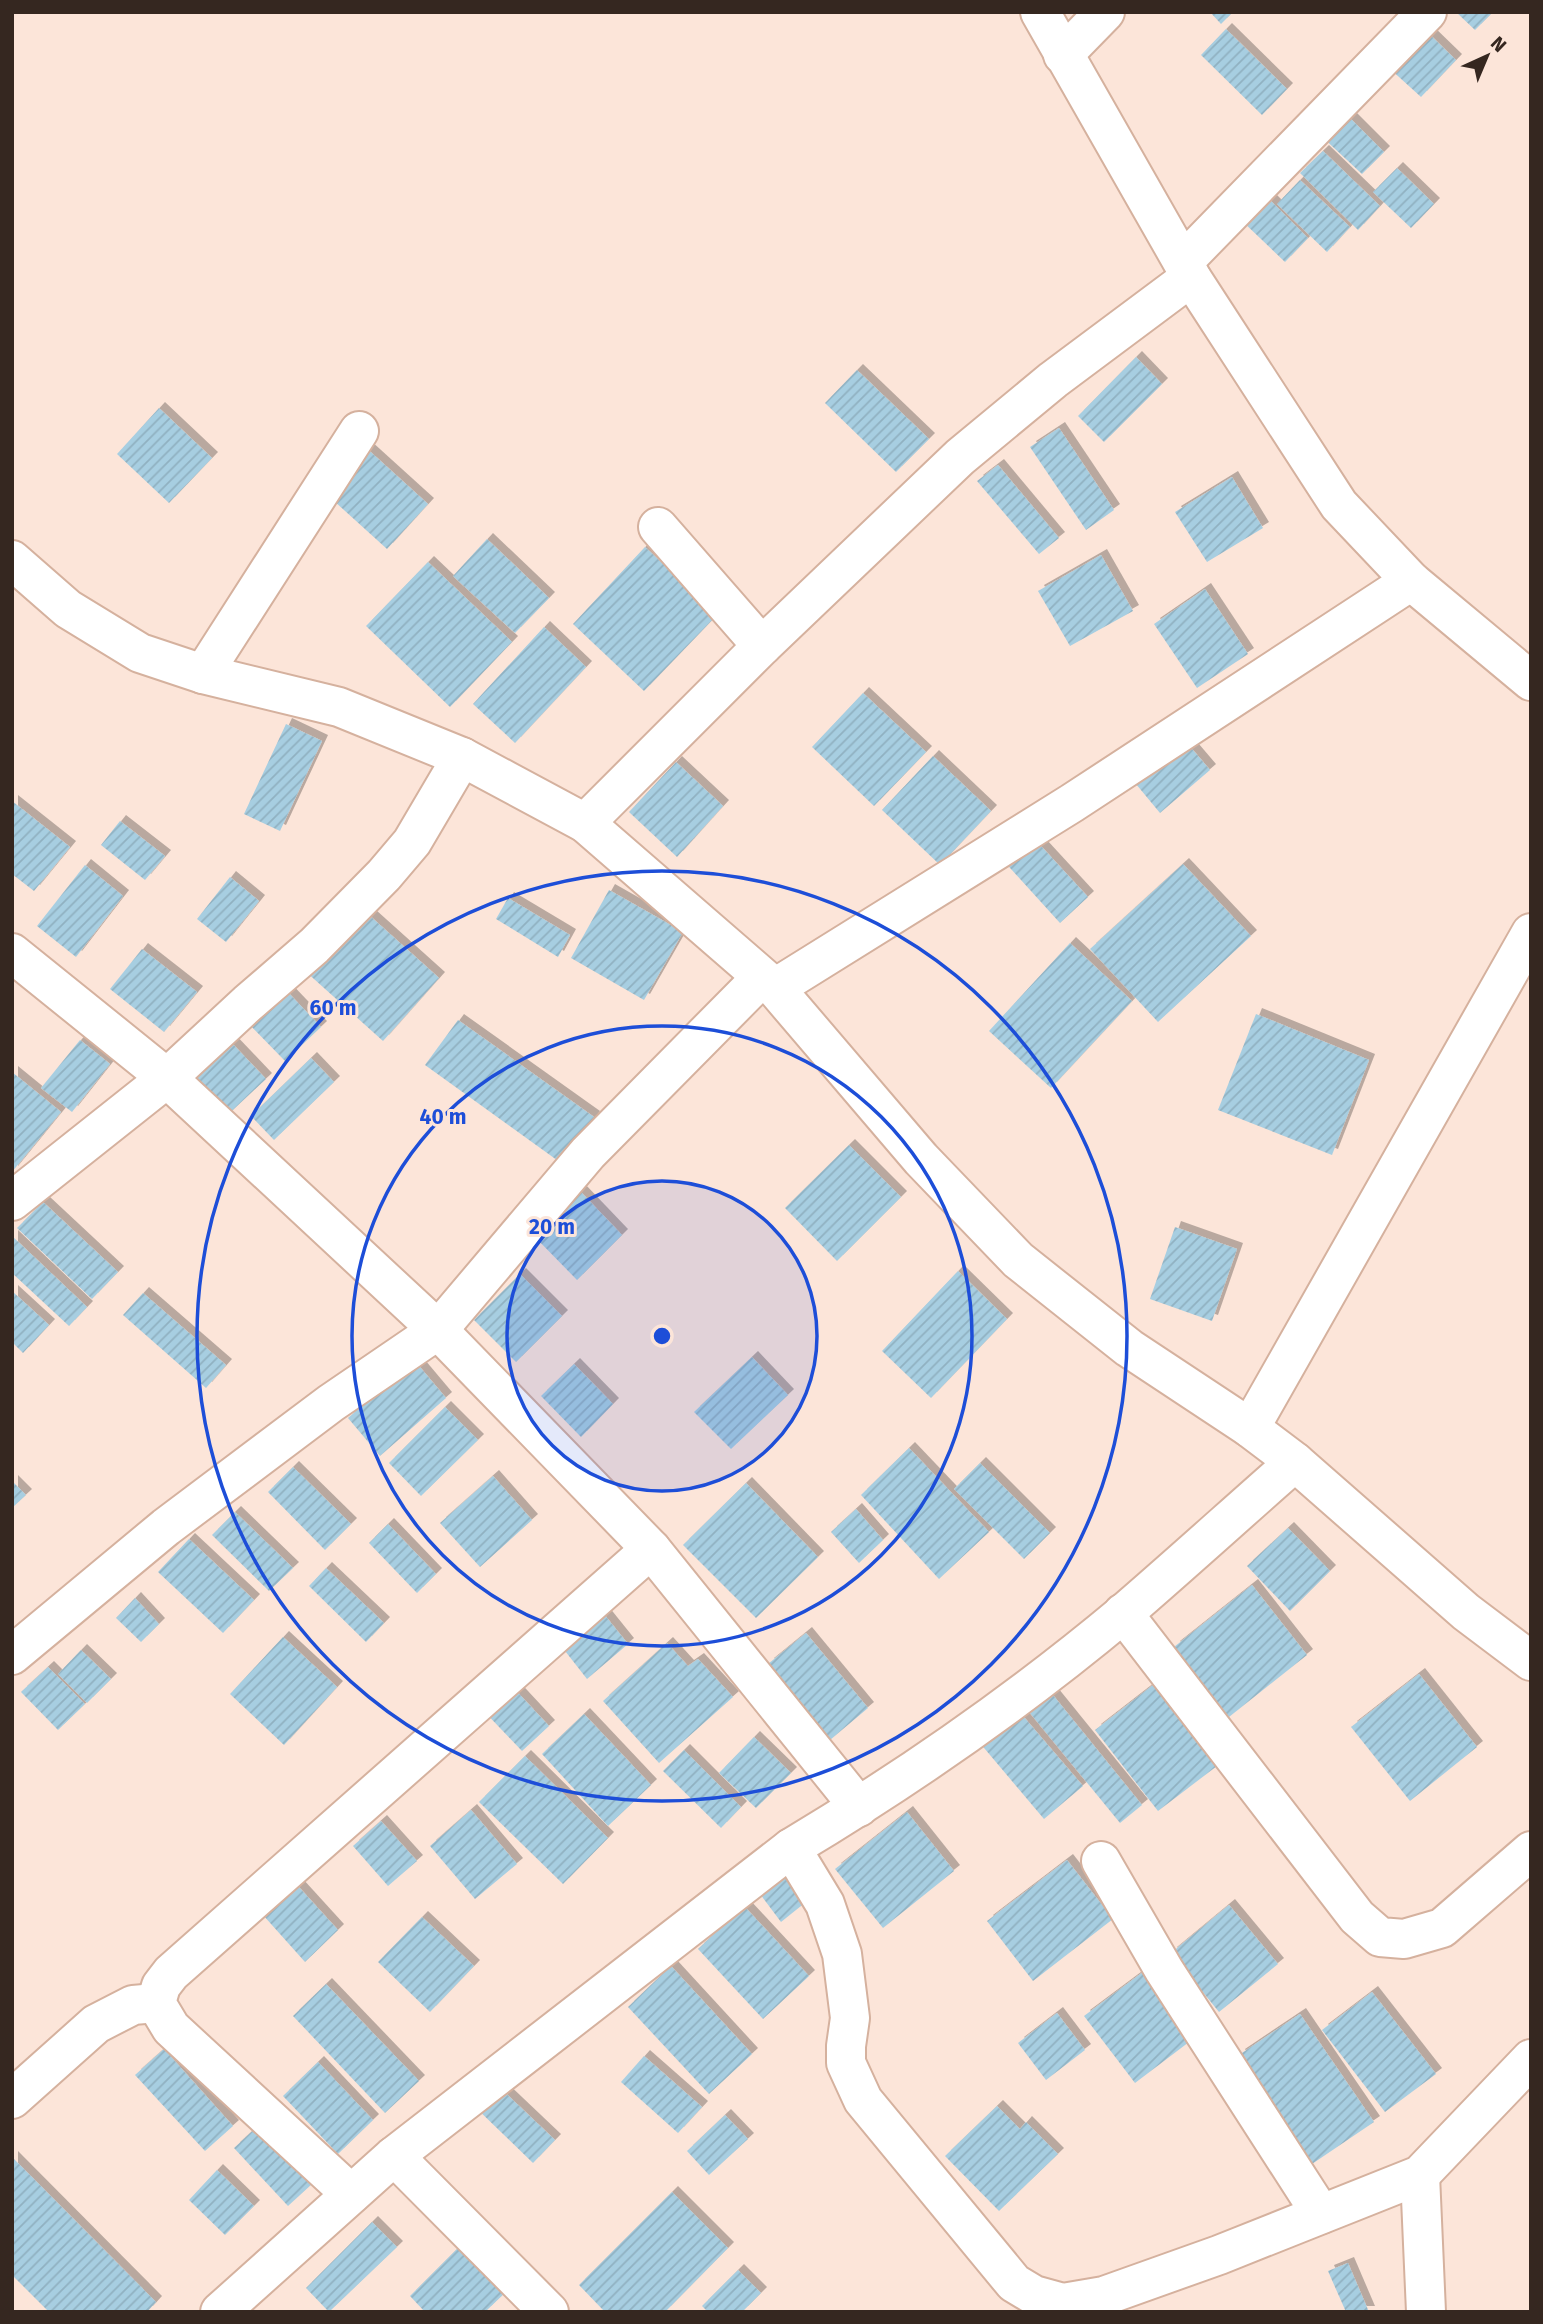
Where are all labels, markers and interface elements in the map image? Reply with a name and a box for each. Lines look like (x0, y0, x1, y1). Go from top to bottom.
north arrow (1452, 21, 1522, 91)
text: N (1486, 31, 1511, 57)
text: 60 m (310, 995, 356, 1021)
text: 40 m (420, 1104, 466, 1130)
text: 20 m (529, 1214, 575, 1240)
centre of rings (650, 1324, 674, 1348)

